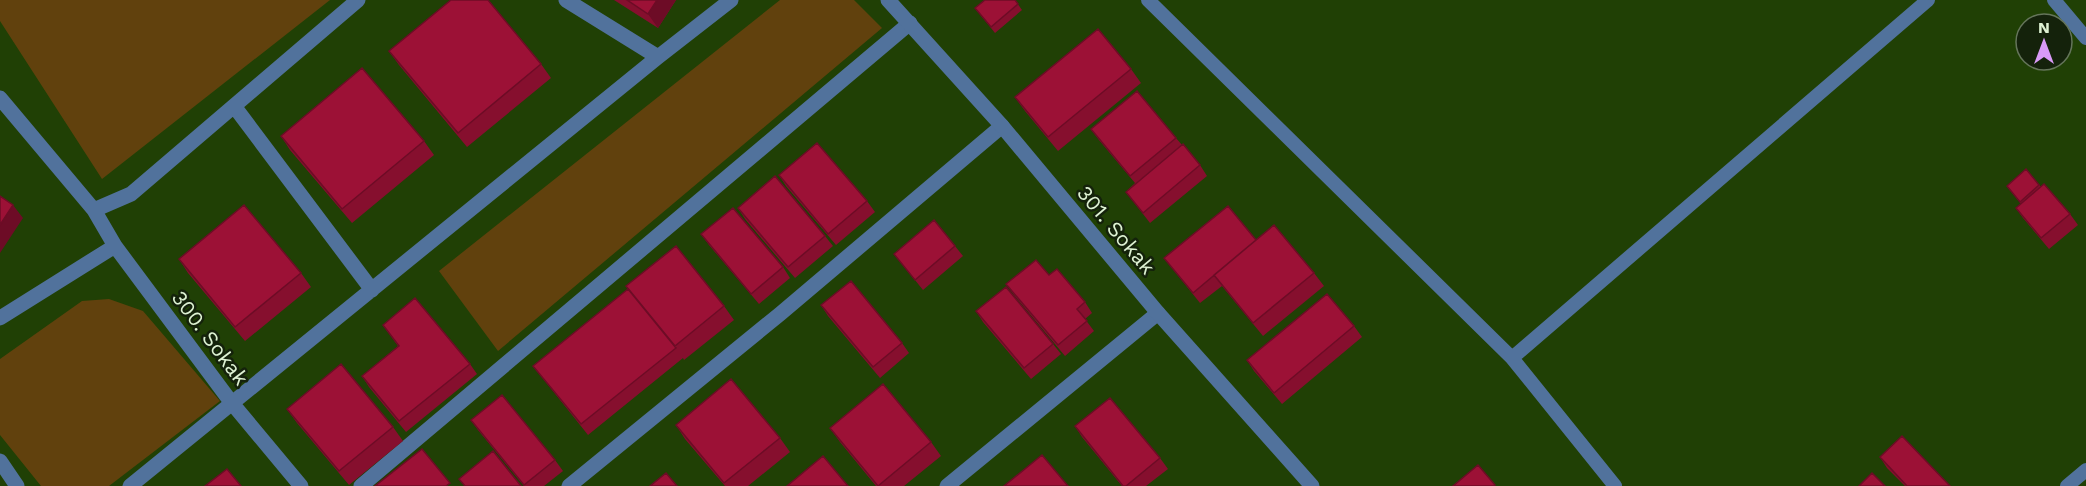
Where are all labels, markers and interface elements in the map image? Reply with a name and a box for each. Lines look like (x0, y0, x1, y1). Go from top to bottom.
north arrow (2014, 12, 2074, 72)
text: N (2038, 18, 2050, 37)
street label: 301. Sokak (1072, 180, 1161, 279)
street label: 300. Sokak (167, 285, 254, 390)

